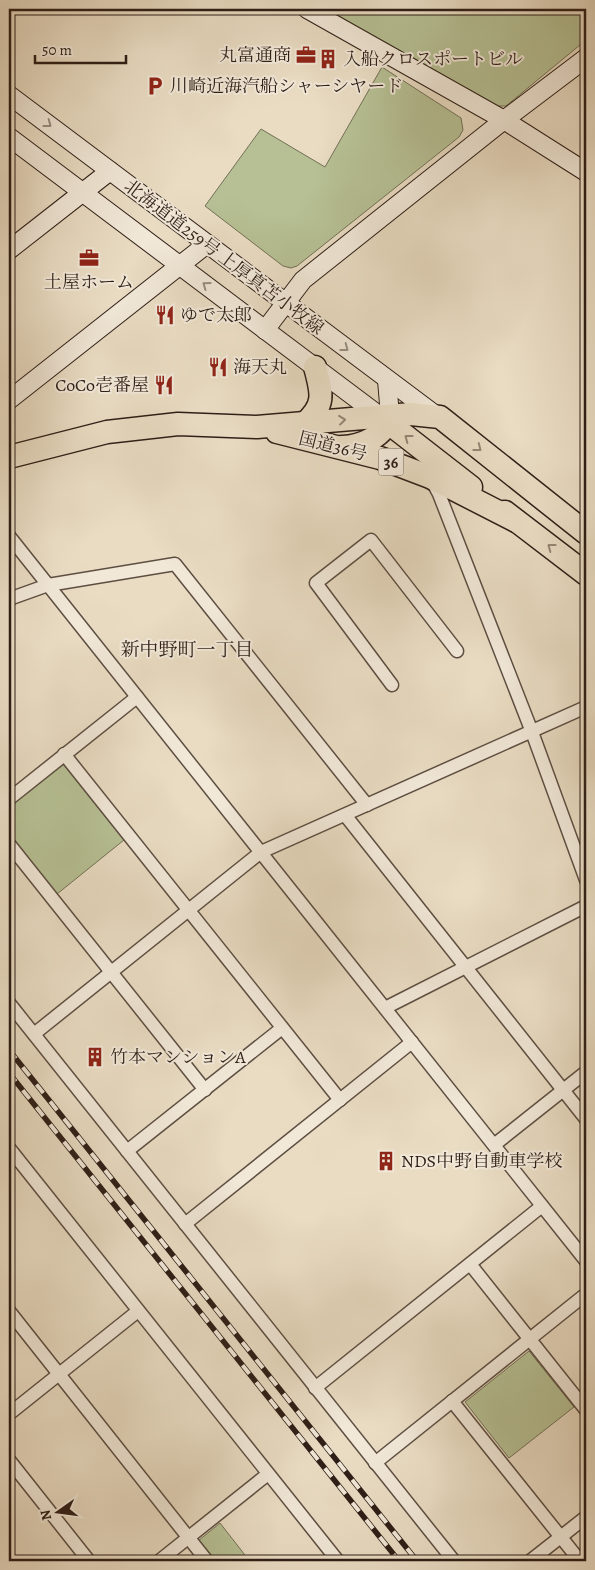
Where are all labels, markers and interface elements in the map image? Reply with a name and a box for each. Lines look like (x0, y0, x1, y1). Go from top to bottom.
scale bar (35, 32, 126, 64)
text: 50 m (42, 40, 72, 60)
place label: 丸富通商 (219, 43, 291, 67)
office icon: 丸富通商 (295, 44, 317, 66)
place label: 入船クロスポートビル (343, 47, 523, 71)
building icon: 入船クロスポートビル (317, 48, 339, 70)
place label: 川崎近海汽船シャーシヤード (170, 74, 403, 98)
parking icon: 川崎近海汽船シャーシヤード (144, 75, 166, 97)
one-way arrow (42, 118, 52, 127)
street label: 北海道道259号 上厚真苫小牧線 (119, 174, 329, 340)
office icon: 土屋ホーム (78, 247, 100, 269)
place label: 土屋ホーム (44, 270, 134, 294)
one-way arrow (202, 282, 212, 291)
place label: ゆで太郎 (180, 303, 252, 327)
restaurant icon: ゆで太郎 (154, 304, 176, 326)
one-way arrow (339, 342, 349, 351)
place label: 海天丸 (233, 355, 287, 379)
restaurant icon: 海天丸 (207, 356, 229, 378)
place label: CoCo壱番屋 (55, 373, 149, 397)
restaurant icon: CoCo壱番屋 (153, 374, 175, 396)
one-way arrow (339, 415, 347, 426)
street label: 国道36号 (296, 426, 370, 466)
one-way arrow (404, 435, 414, 444)
one-way arrow (472, 442, 481, 450)
road number: 36 (378, 448, 404, 476)
one-way arrow (548, 545, 557, 553)
district label: 新中野町一丁目 (120, 637, 254, 663)
place label: 竹本マンションA (110, 1045, 246, 1069)
building icon: 竹本マンションA (84, 1046, 106, 1068)
place label: NDS中野自動車学校 (401, 1149, 562, 1173)
building icon: NDS中野自動車学校 (375, 1150, 397, 1172)
north arrow (32, 1488, 82, 1538)
text: N (35, 1508, 56, 1522)

